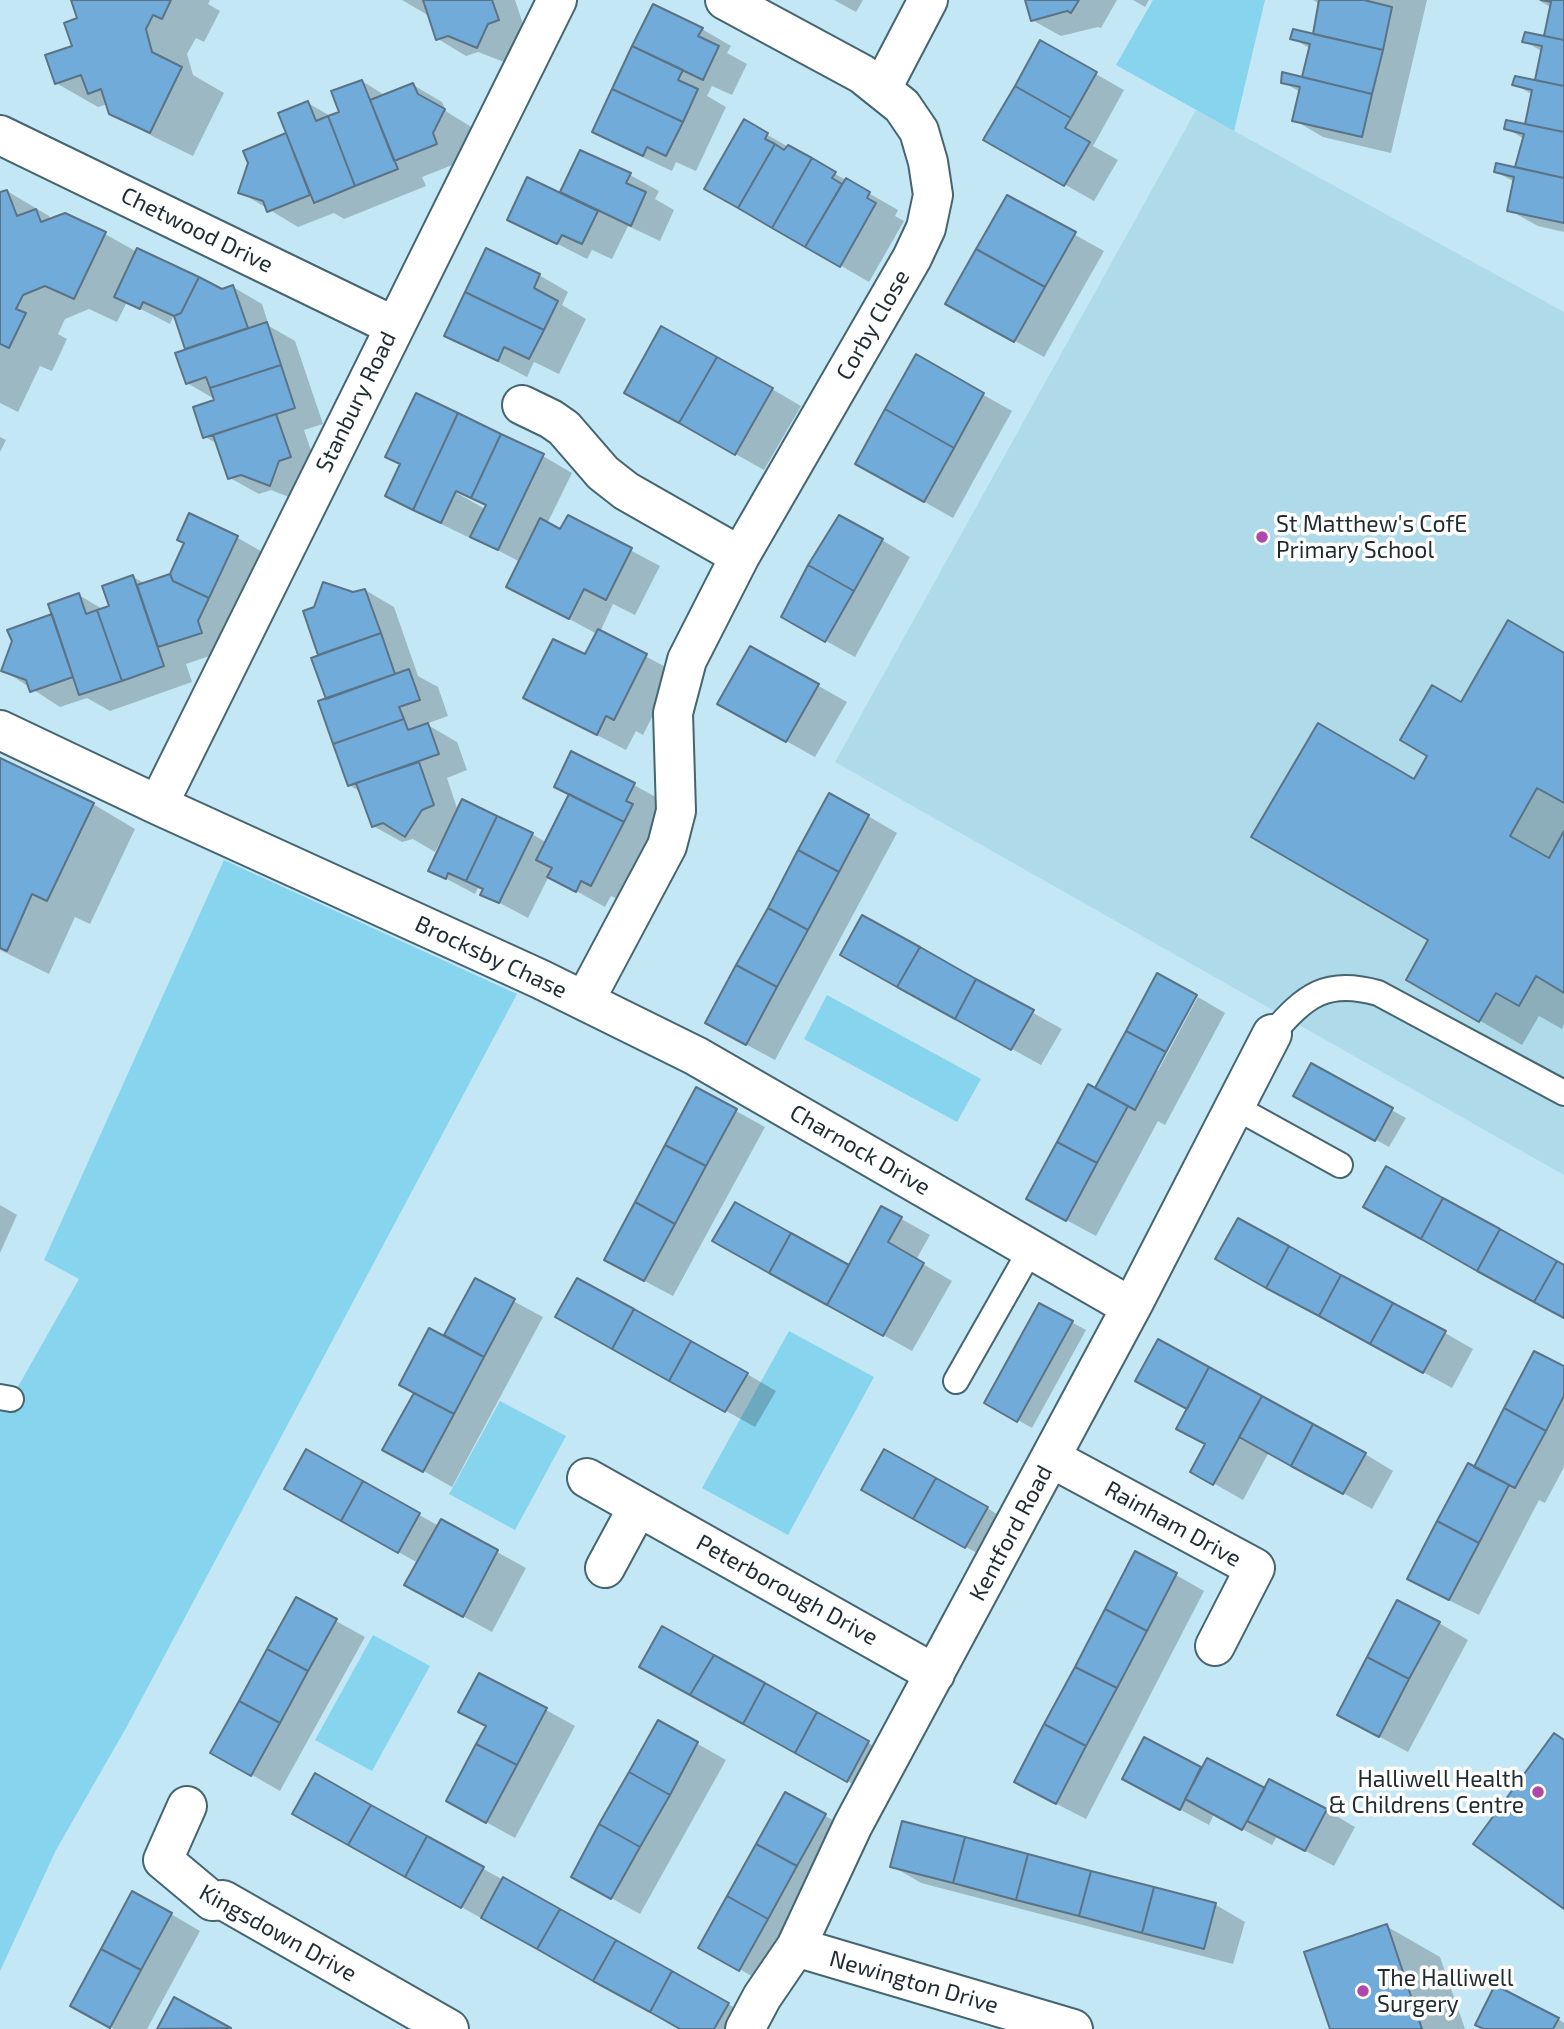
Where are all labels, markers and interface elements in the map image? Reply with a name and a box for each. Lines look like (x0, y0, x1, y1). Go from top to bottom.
street label: Chetwood Drive (117, 181, 277, 279)
street label: Corby Close (830, 265, 916, 385)
street label: Stanbury Road (310, 327, 402, 477)
place label: St Matthew's CofE Primary School (1276, 510, 1467, 564)
marker: St Matthew's CofE Primary School (1254, 529, 1270, 545)
street label: Brocksby Chase (411, 910, 571, 1004)
street label: Charnock Drive (785, 1099, 935, 1201)
street label: Kentford Road (964, 1460, 1058, 1606)
street label: Rainham Drive (1100, 1475, 1246, 1573)
street label: Peterborough Drive (691, 1529, 883, 1651)
place label: Halliwell Health & Childrens Centre (1329, 1765, 1524, 1819)
marker: Halliwell Health & Childrens Centre (1530, 1784, 1546, 1800)
street label: Kingsdown Drive (195, 1878, 361, 1988)
street label: Newington Drive (826, 1945, 1002, 2019)
place label: The Halliwell Surgery (1377, 1964, 1513, 2018)
marker: The Halliwell Surgery (1355, 1983, 1371, 1999)

